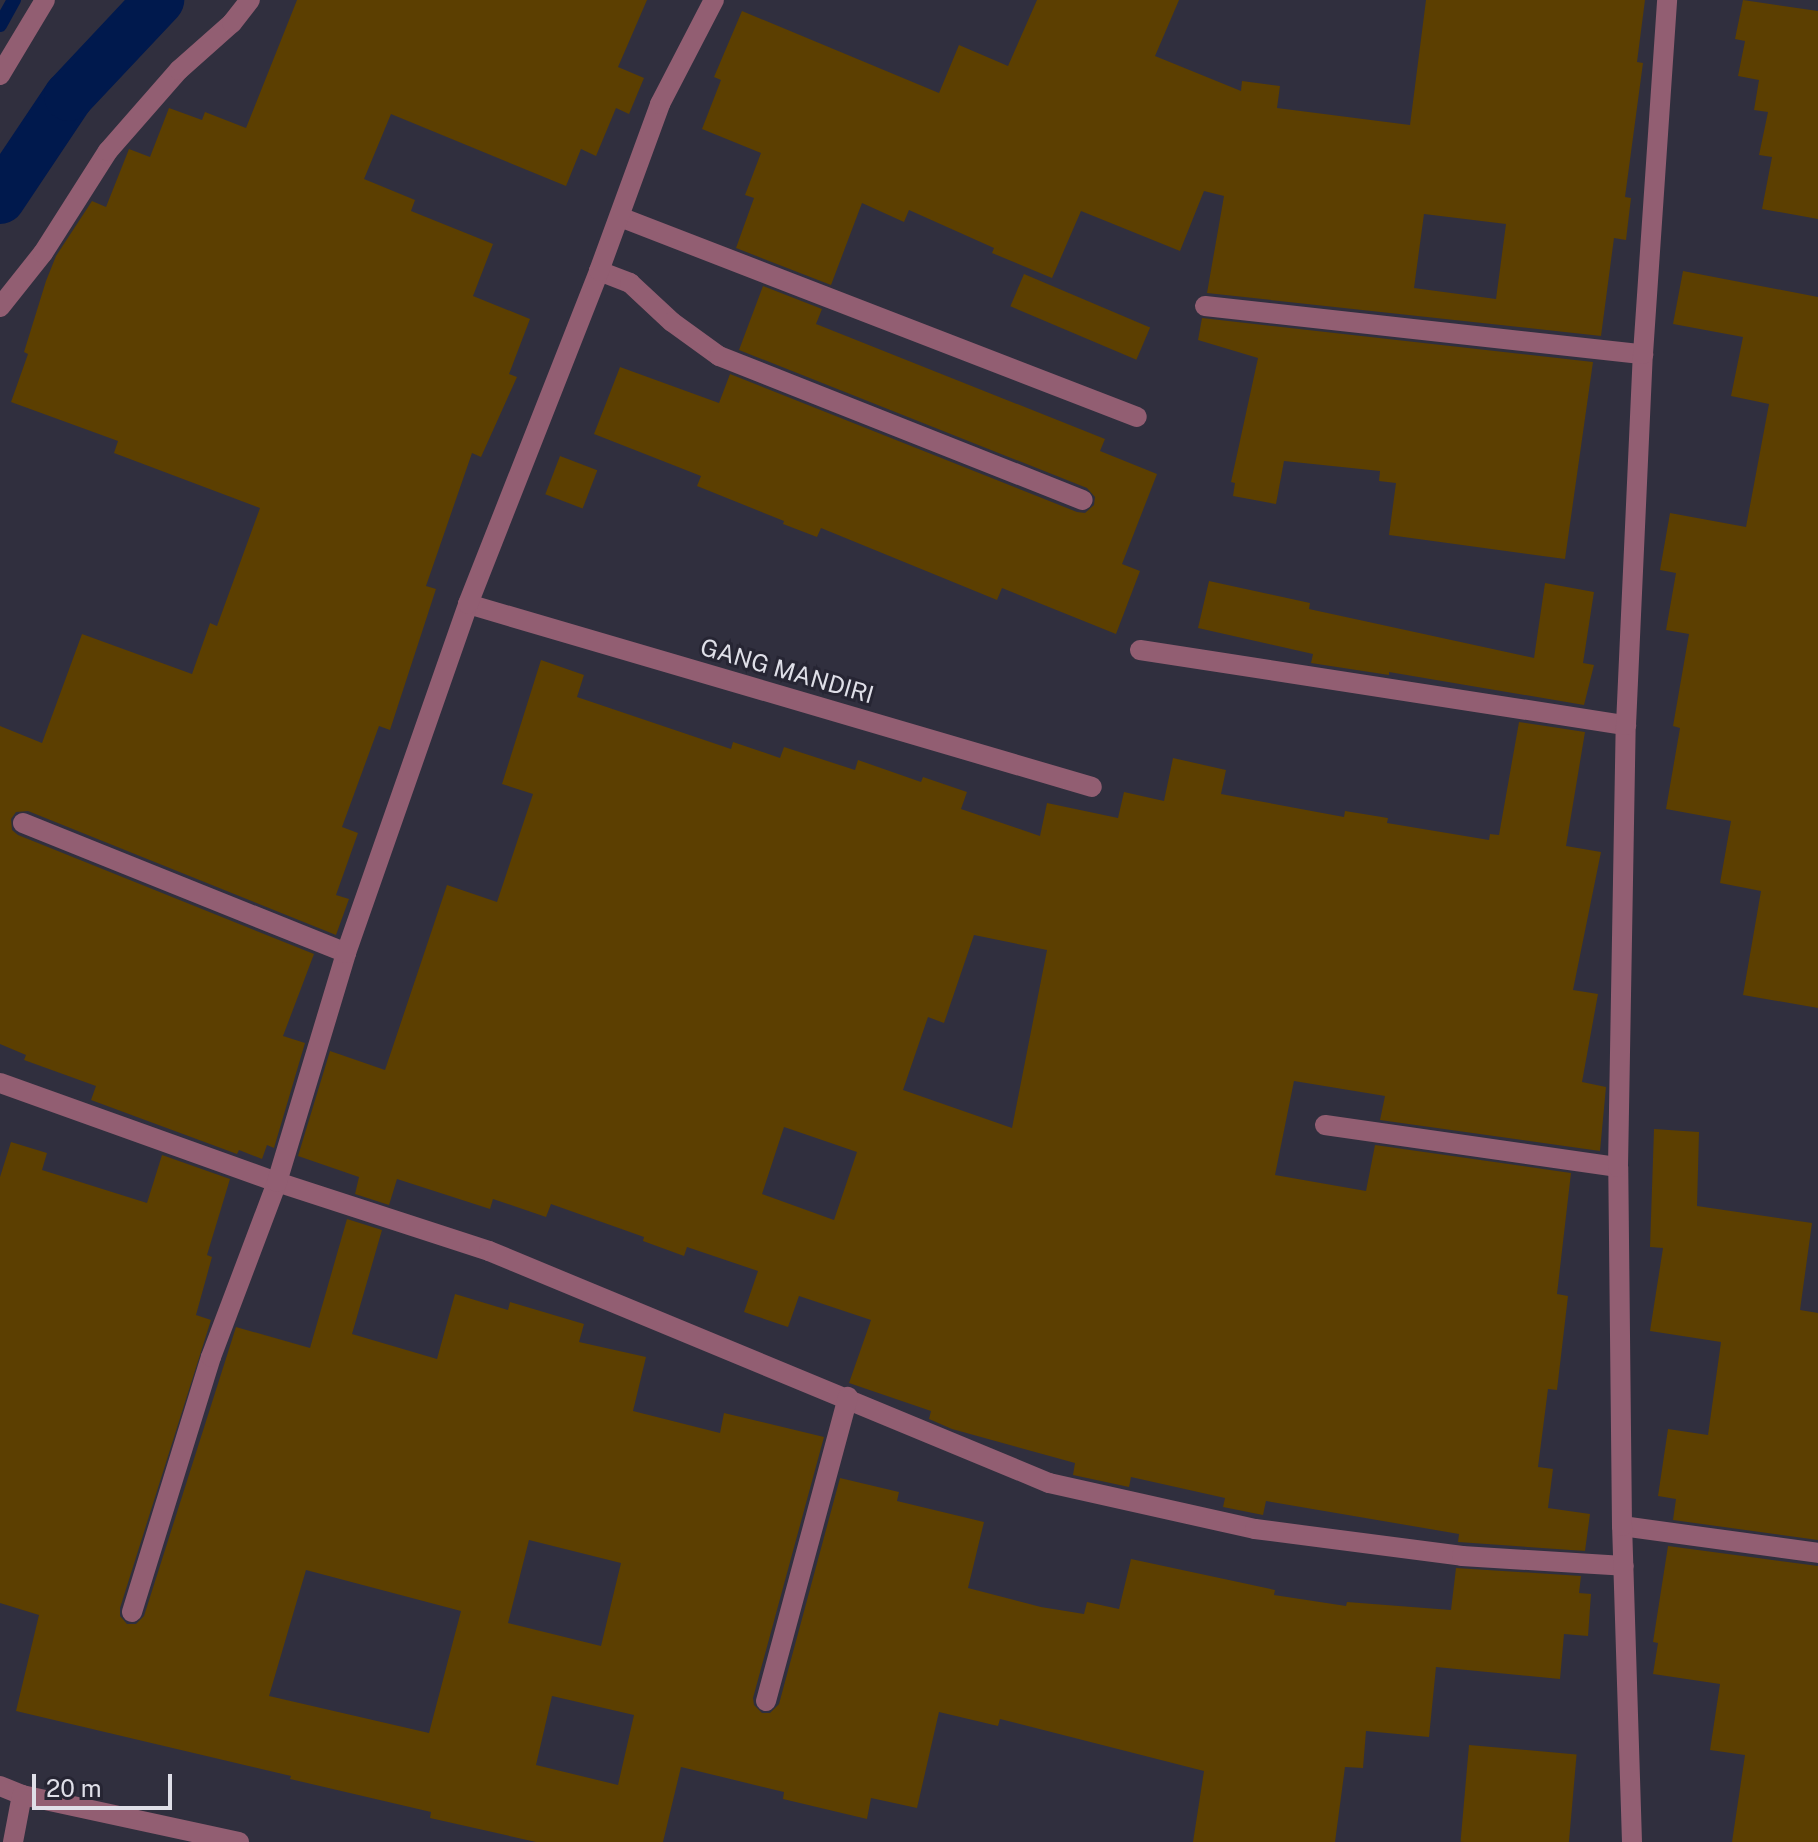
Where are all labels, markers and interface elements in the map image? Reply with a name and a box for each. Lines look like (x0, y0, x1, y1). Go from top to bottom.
street label: GANG MANDIRI (697, 632, 877, 710)
scale bar (36, 1758, 176, 1808)
text: 20 m (46, 1774, 102, 1802)

